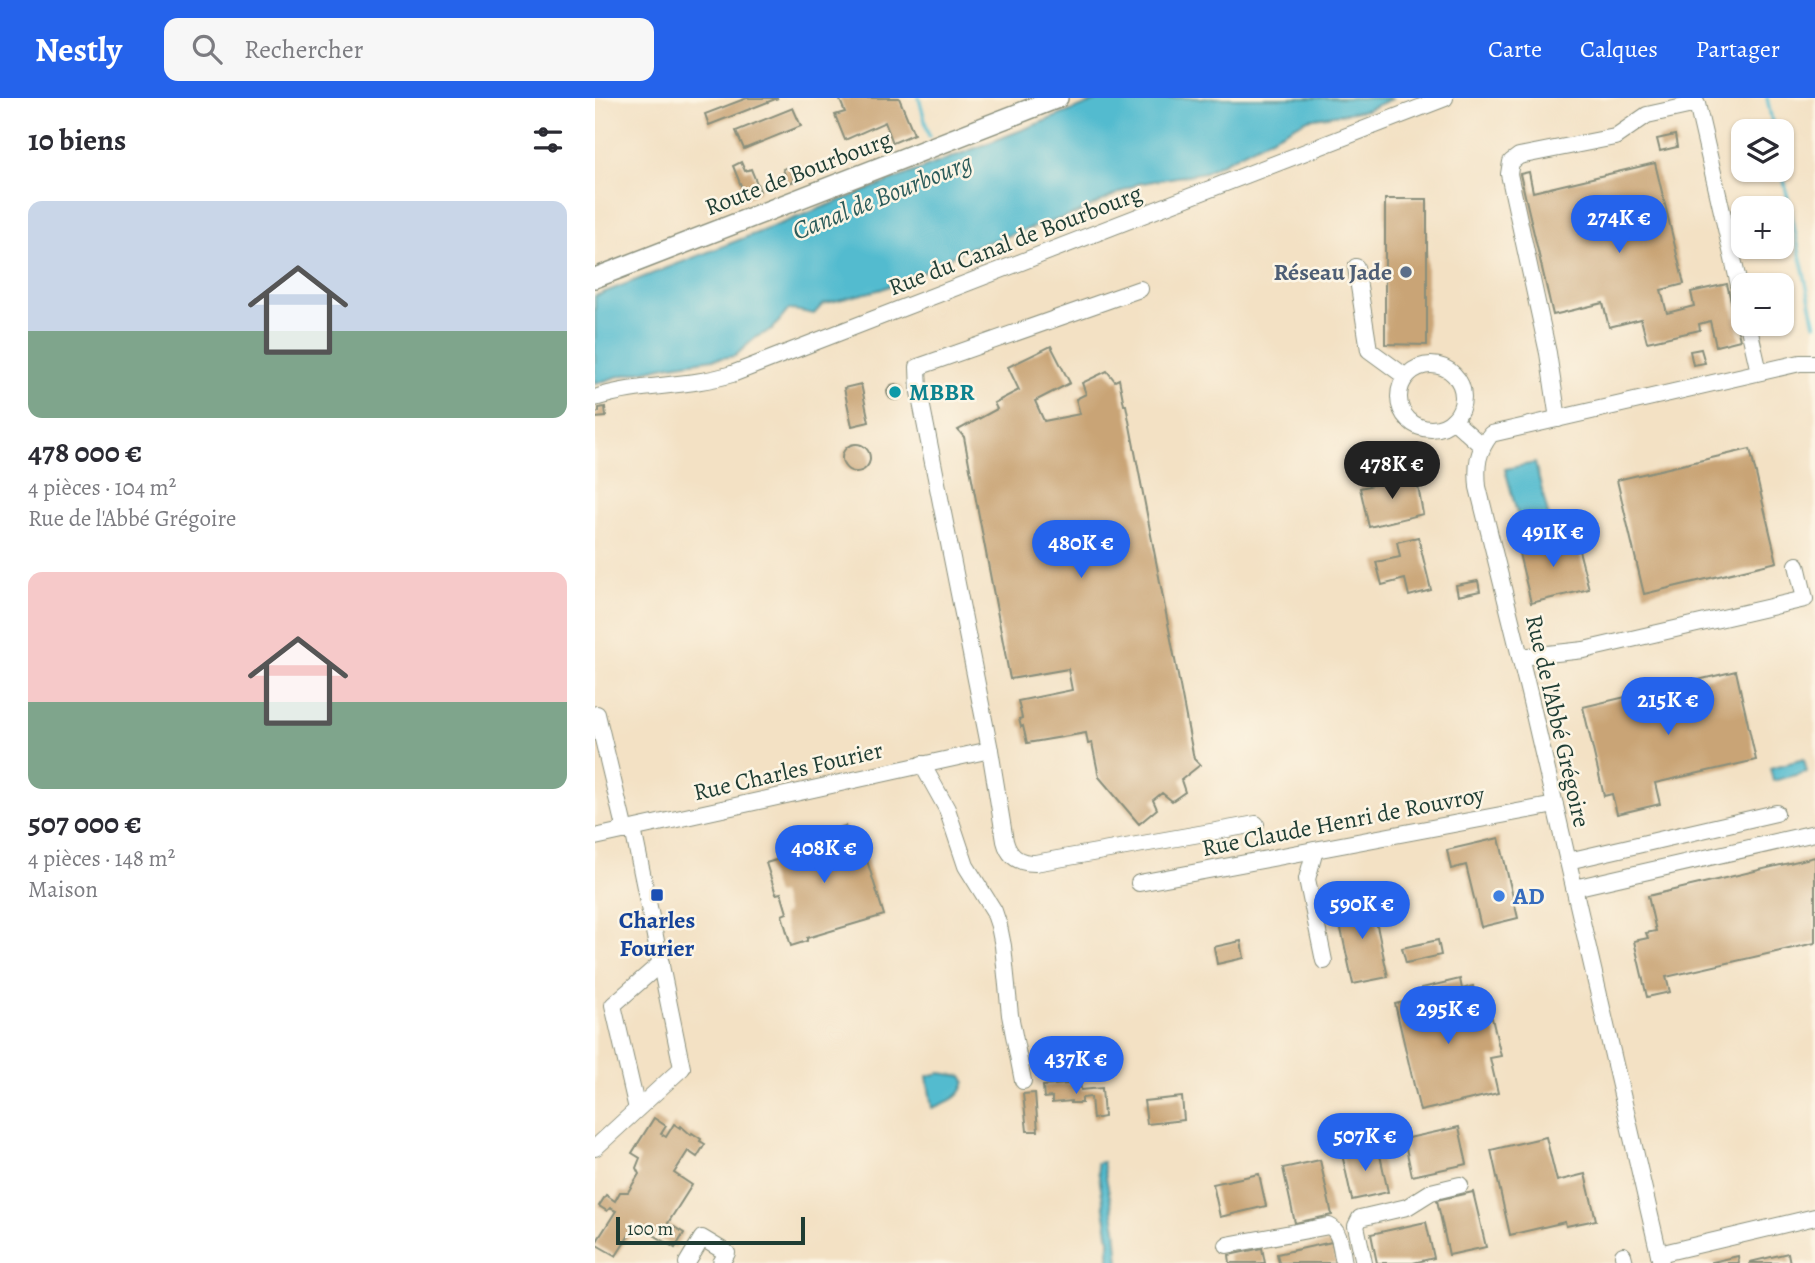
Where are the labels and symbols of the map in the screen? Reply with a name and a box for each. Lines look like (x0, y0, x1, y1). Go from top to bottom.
street label: Route de Bourbourg (700, 123, 896, 223)
water label: Canal de Bourbourg (787, 144, 978, 248)
street label: Rue du Canal de Bourbourg (884, 177, 1146, 303)
pin: 274K € (1562, 195, 1676, 255)
place label: Réseau Jade (1273, 256, 1392, 288)
marker: Réseau Jade (1398, 264, 1414, 280)
place label: MBBR (909, 376, 975, 408)
marker: MBBR (887, 384, 903, 400)
pin: 478K € (1335, 442, 1449, 501)
pin: 491K € (1496, 510, 1610, 569)
pin: 480K € (1024, 520, 1138, 580)
street label: Rue de l'Abbé Grégoire (1518, 611, 1598, 831)
pin: 215K € (1611, 678, 1725, 737)
street label: Rue Charles Fourier (690, 734, 886, 808)
street label: Rue Claude Henri de Rouvroy (1199, 778, 1487, 864)
pin: 408K € (767, 826, 881, 885)
place label: AD (1512, 880, 1545, 912)
pin: 590K € (1305, 882, 1419, 941)
marker: Charles Fourier (649, 887, 665, 903)
marker: AD (1491, 888, 1507, 904)
place label: Charles Fourier (619, 904, 695, 964)
pin: 295K € (1391, 986, 1505, 1046)
pin: 437K € (1019, 1037, 1133, 1096)
pin: 507K € (1308, 1114, 1422, 1173)
scale bar (616, 1214, 805, 1246)

